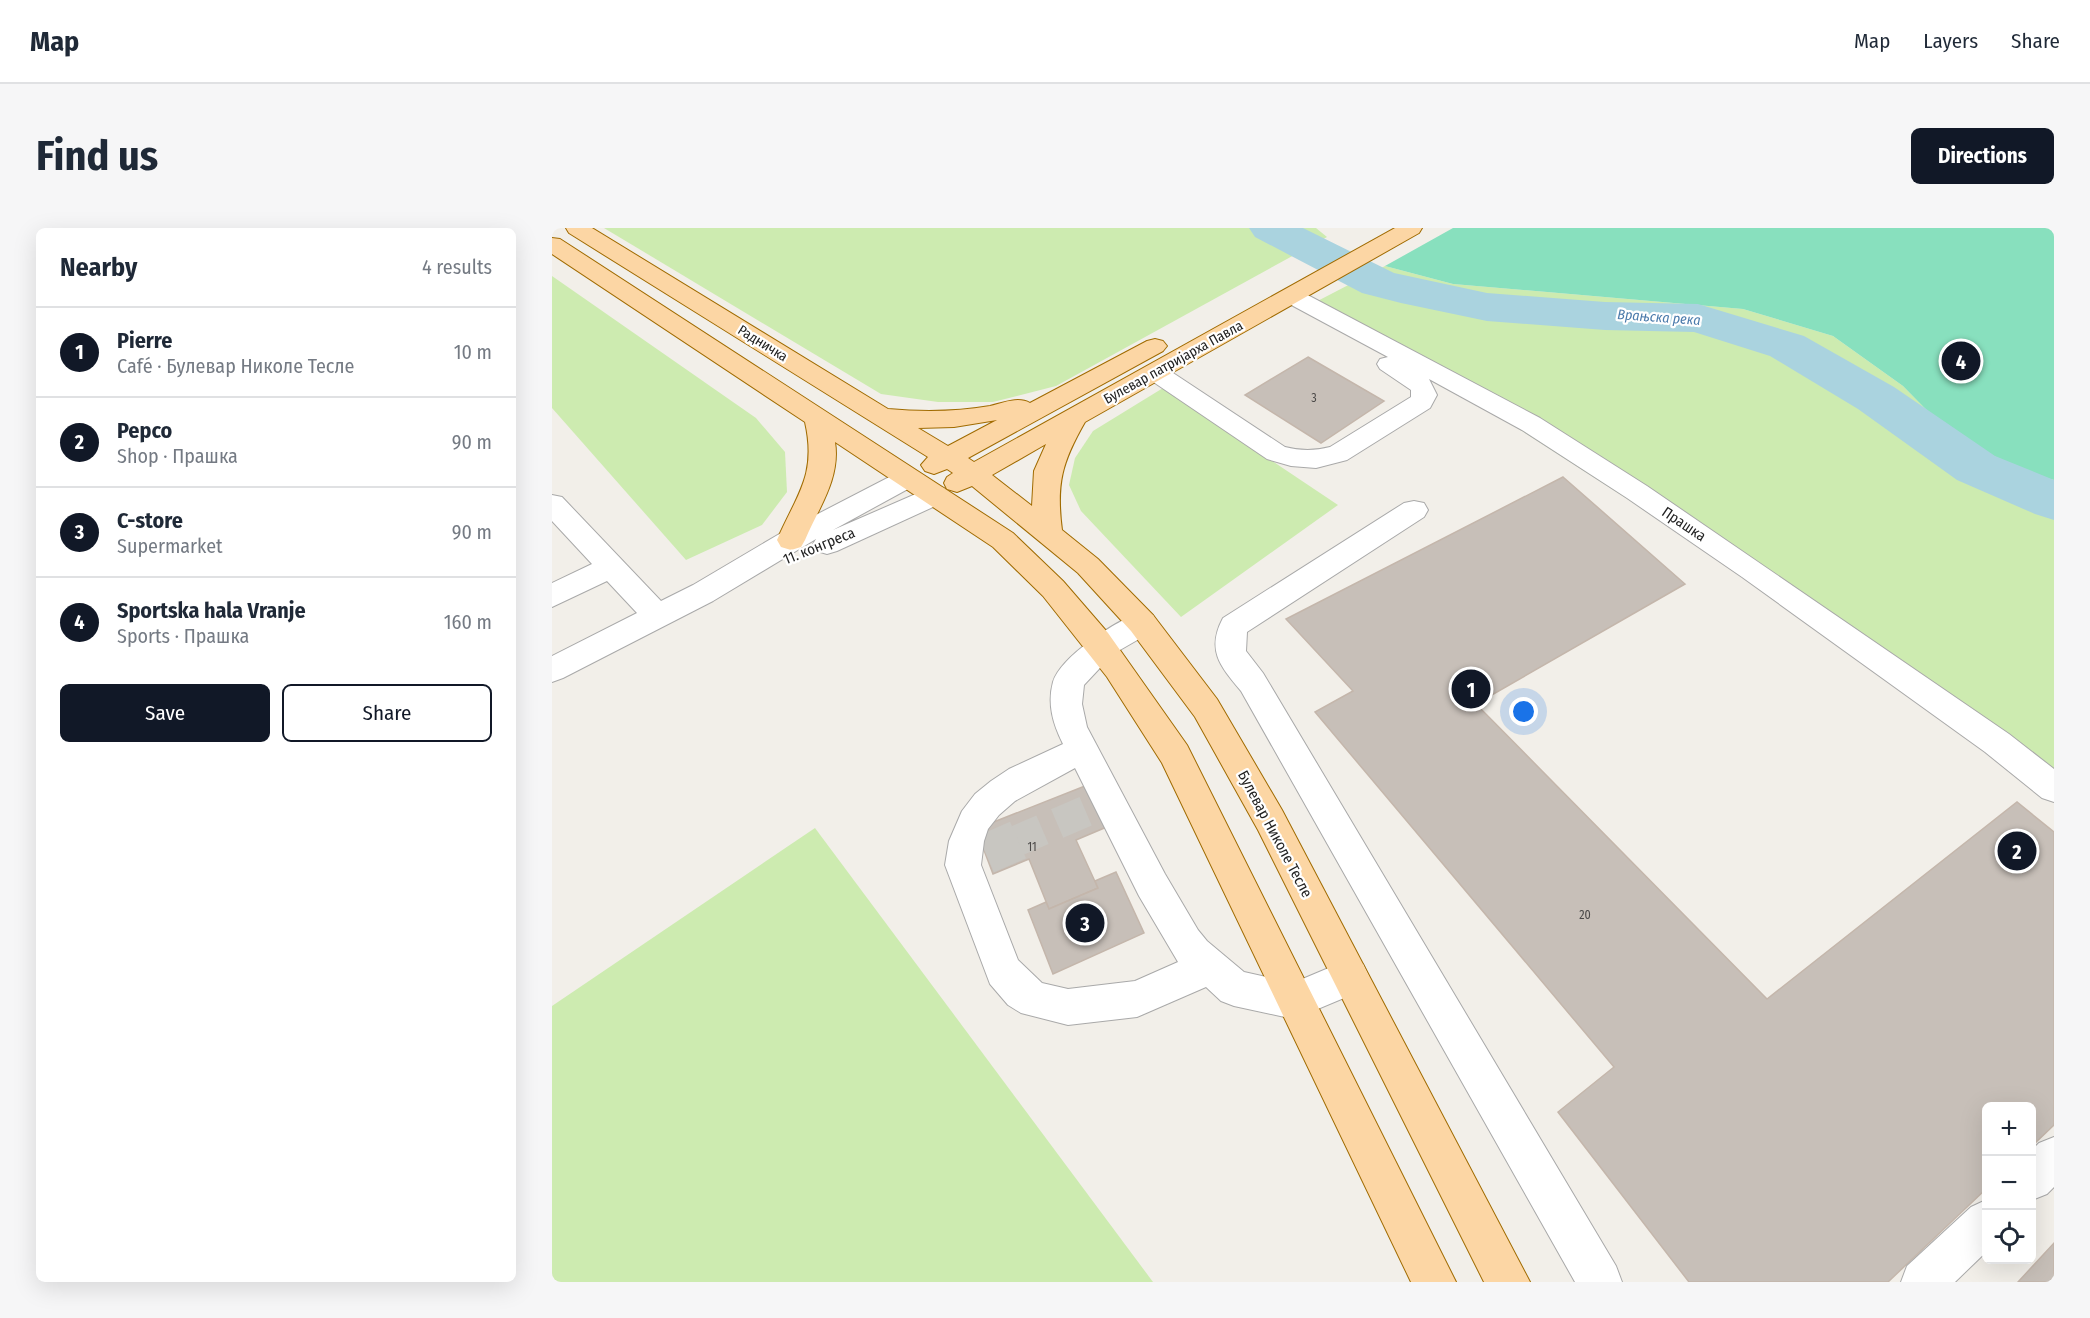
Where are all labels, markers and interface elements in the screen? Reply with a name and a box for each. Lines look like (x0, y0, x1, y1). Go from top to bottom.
text: Map (30, 25, 79, 58)
text: Map (1854, 28, 1890, 54)
text: Layers (1923, 28, 1978, 54)
text: Share (2011, 28, 2060, 54)
button: Directions (1911, 128, 2054, 184)
text: Find us (36, 131, 158, 181)
text: Nearby (60, 252, 137, 283)
text: 4 results (422, 255, 492, 279)
water label: Врањска река (1617, 306, 1701, 329)
street label: Булевар патријарха Павла (1101, 317, 1246, 408)
street label: Радничка (735, 321, 791, 365)
text: Pierre (117, 327, 172, 354)
pin: 4 (1942, 338, 1980, 384)
text: 1 (75, 340, 84, 364)
text: 10 m (454, 340, 492, 364)
text: Café · Булевар Николе Тесле (117, 354, 354, 378)
house number: 3 (1311, 391, 1317, 405)
text: Pepco (117, 417, 172, 444)
text: 2 (75, 430, 84, 454)
text: 90 m (452, 430, 492, 454)
text: Shop · Прашка (117, 444, 238, 468)
street label: Прашка (1659, 503, 1709, 545)
text: C-store (117, 507, 183, 534)
text: 3 (75, 520, 84, 544)
text: 90 m (452, 520, 492, 544)
street label: 11. конгреса (780, 523, 858, 569)
text: Supermarket (117, 534, 223, 558)
text: Sportska hala Vranje (117, 597, 306, 624)
text: 4 (74, 610, 85, 634)
text: 160 m (444, 610, 492, 634)
text: Sports · Прашка (117, 624, 249, 648)
pin: 1 (1452, 666, 1490, 712)
button: Save (60, 684, 270, 742)
button: Share (282, 684, 492, 742)
your location (1509, 697, 1538, 726)
street label: Булевар Николе Тесле (1234, 767, 1316, 901)
pin: 2 (1998, 828, 2036, 874)
house number: 11 (1027, 840, 1037, 854)
pin: 3 (1066, 900, 1104, 946)
house number: 20 (1579, 908, 1591, 922)
map controls (1982, 1102, 2036, 1264)
button: + (1982, 1102, 2036, 1156)
button: − (1982, 1156, 2036, 1210)
button: locate (1982, 1210, 2036, 1264)

